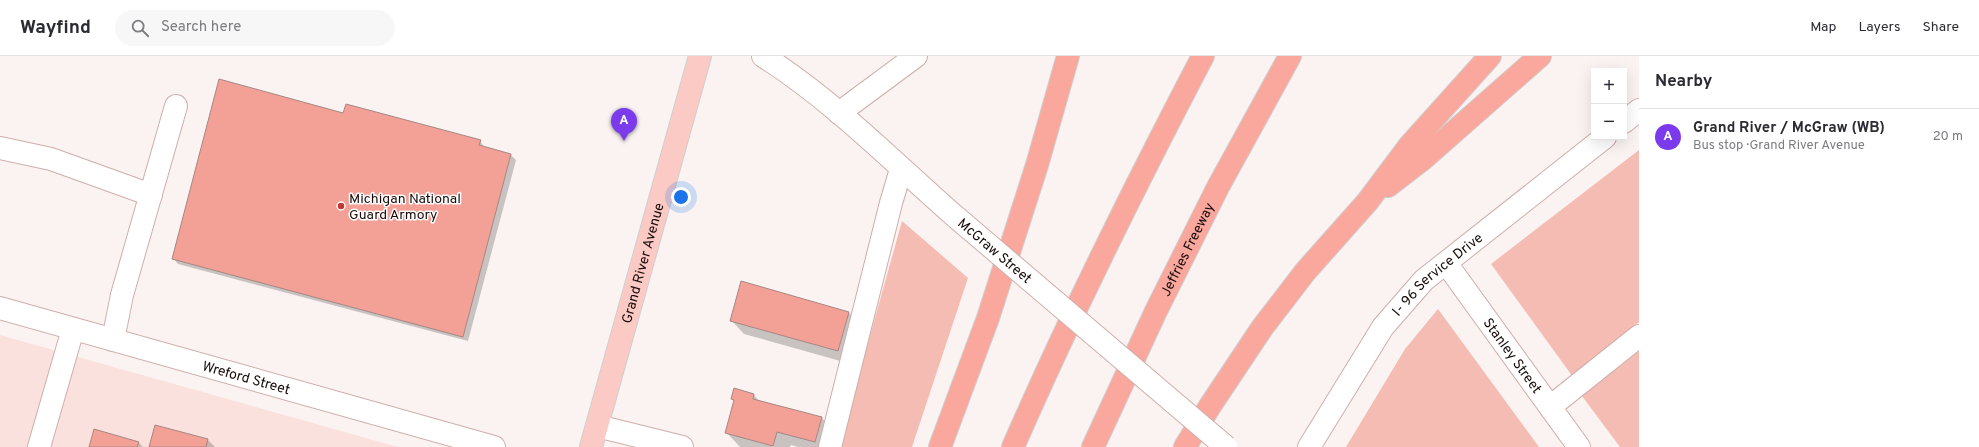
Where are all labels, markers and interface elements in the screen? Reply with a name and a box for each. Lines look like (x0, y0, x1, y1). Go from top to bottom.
search box (115, 10, 395, 46)
text: Wayfind (20, 16, 91, 40)
icon: search (129, 17, 151, 39)
text: Search here (161, 18, 241, 37)
text: Map (1810, 19, 1836, 36)
text: Layers (1858, 19, 1900, 36)
text: Share (1922, 19, 1959, 36)
map controls (1591, 68, 1627, 140)
button: + (1591, 68, 1627, 104)
text: Nearby (1655, 71, 1712, 93)
button: − (1591, 104, 1627, 140)
pin: A (611, 108, 637, 141)
text: Grand River / McGraw (WB) (1693, 119, 1885, 138)
text: A (1663, 129, 1673, 145)
text: 20 m (1933, 129, 1963, 145)
text: Bus stop · Grand River Avenue (1693, 138, 1865, 154)
your location (671, 187, 691, 207)
place label: Michigan National Guard Armory (349, 191, 461, 224)
street label: Jeffries Freeway (1158, 200, 1219, 300)
marker: Michigan National Guard Armory (336, 201, 346, 211)
street label: Grand River Avenue (619, 201, 669, 326)
street label: McGraw Street (954, 215, 1035, 288)
street label: I- 96 Service Drive (1389, 230, 1487, 320)
street label: Stanley Street (1479, 315, 1545, 397)
street label: Wreford Street (200, 358, 292, 399)

